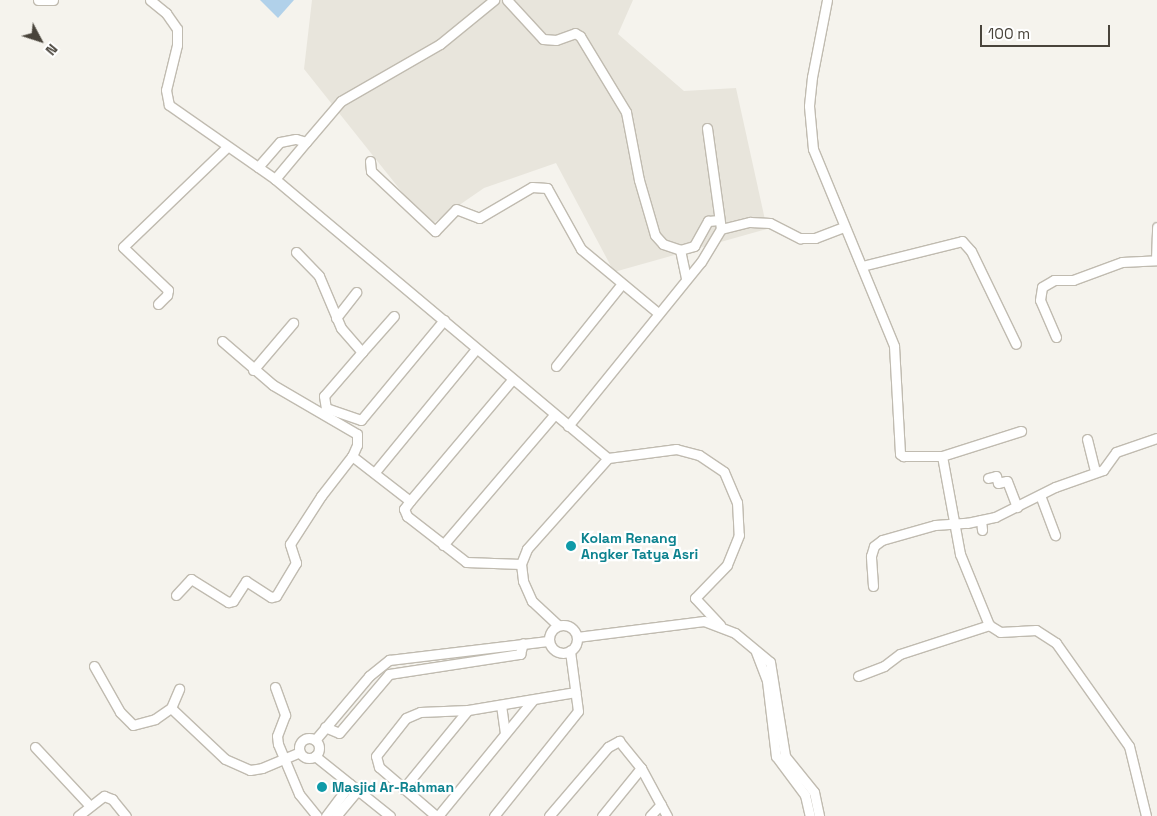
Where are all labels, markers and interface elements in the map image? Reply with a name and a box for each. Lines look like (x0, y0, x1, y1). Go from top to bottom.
north arrow (15, 15, 65, 65)
scale bar (982, 15, 1112, 47)
text: 100 m (988, 24, 1030, 43)
text: N (42, 40, 61, 59)
place label: Kolam Renang Angker Tatya Asri (581, 530, 699, 562)
marker: Kolam Renang Angker Tatya Asri (565, 540, 577, 552)
place label: Masjid Ar-Rahman (332, 779, 454, 795)
marker: Masjid Ar-Rahman (316, 781, 328, 793)

